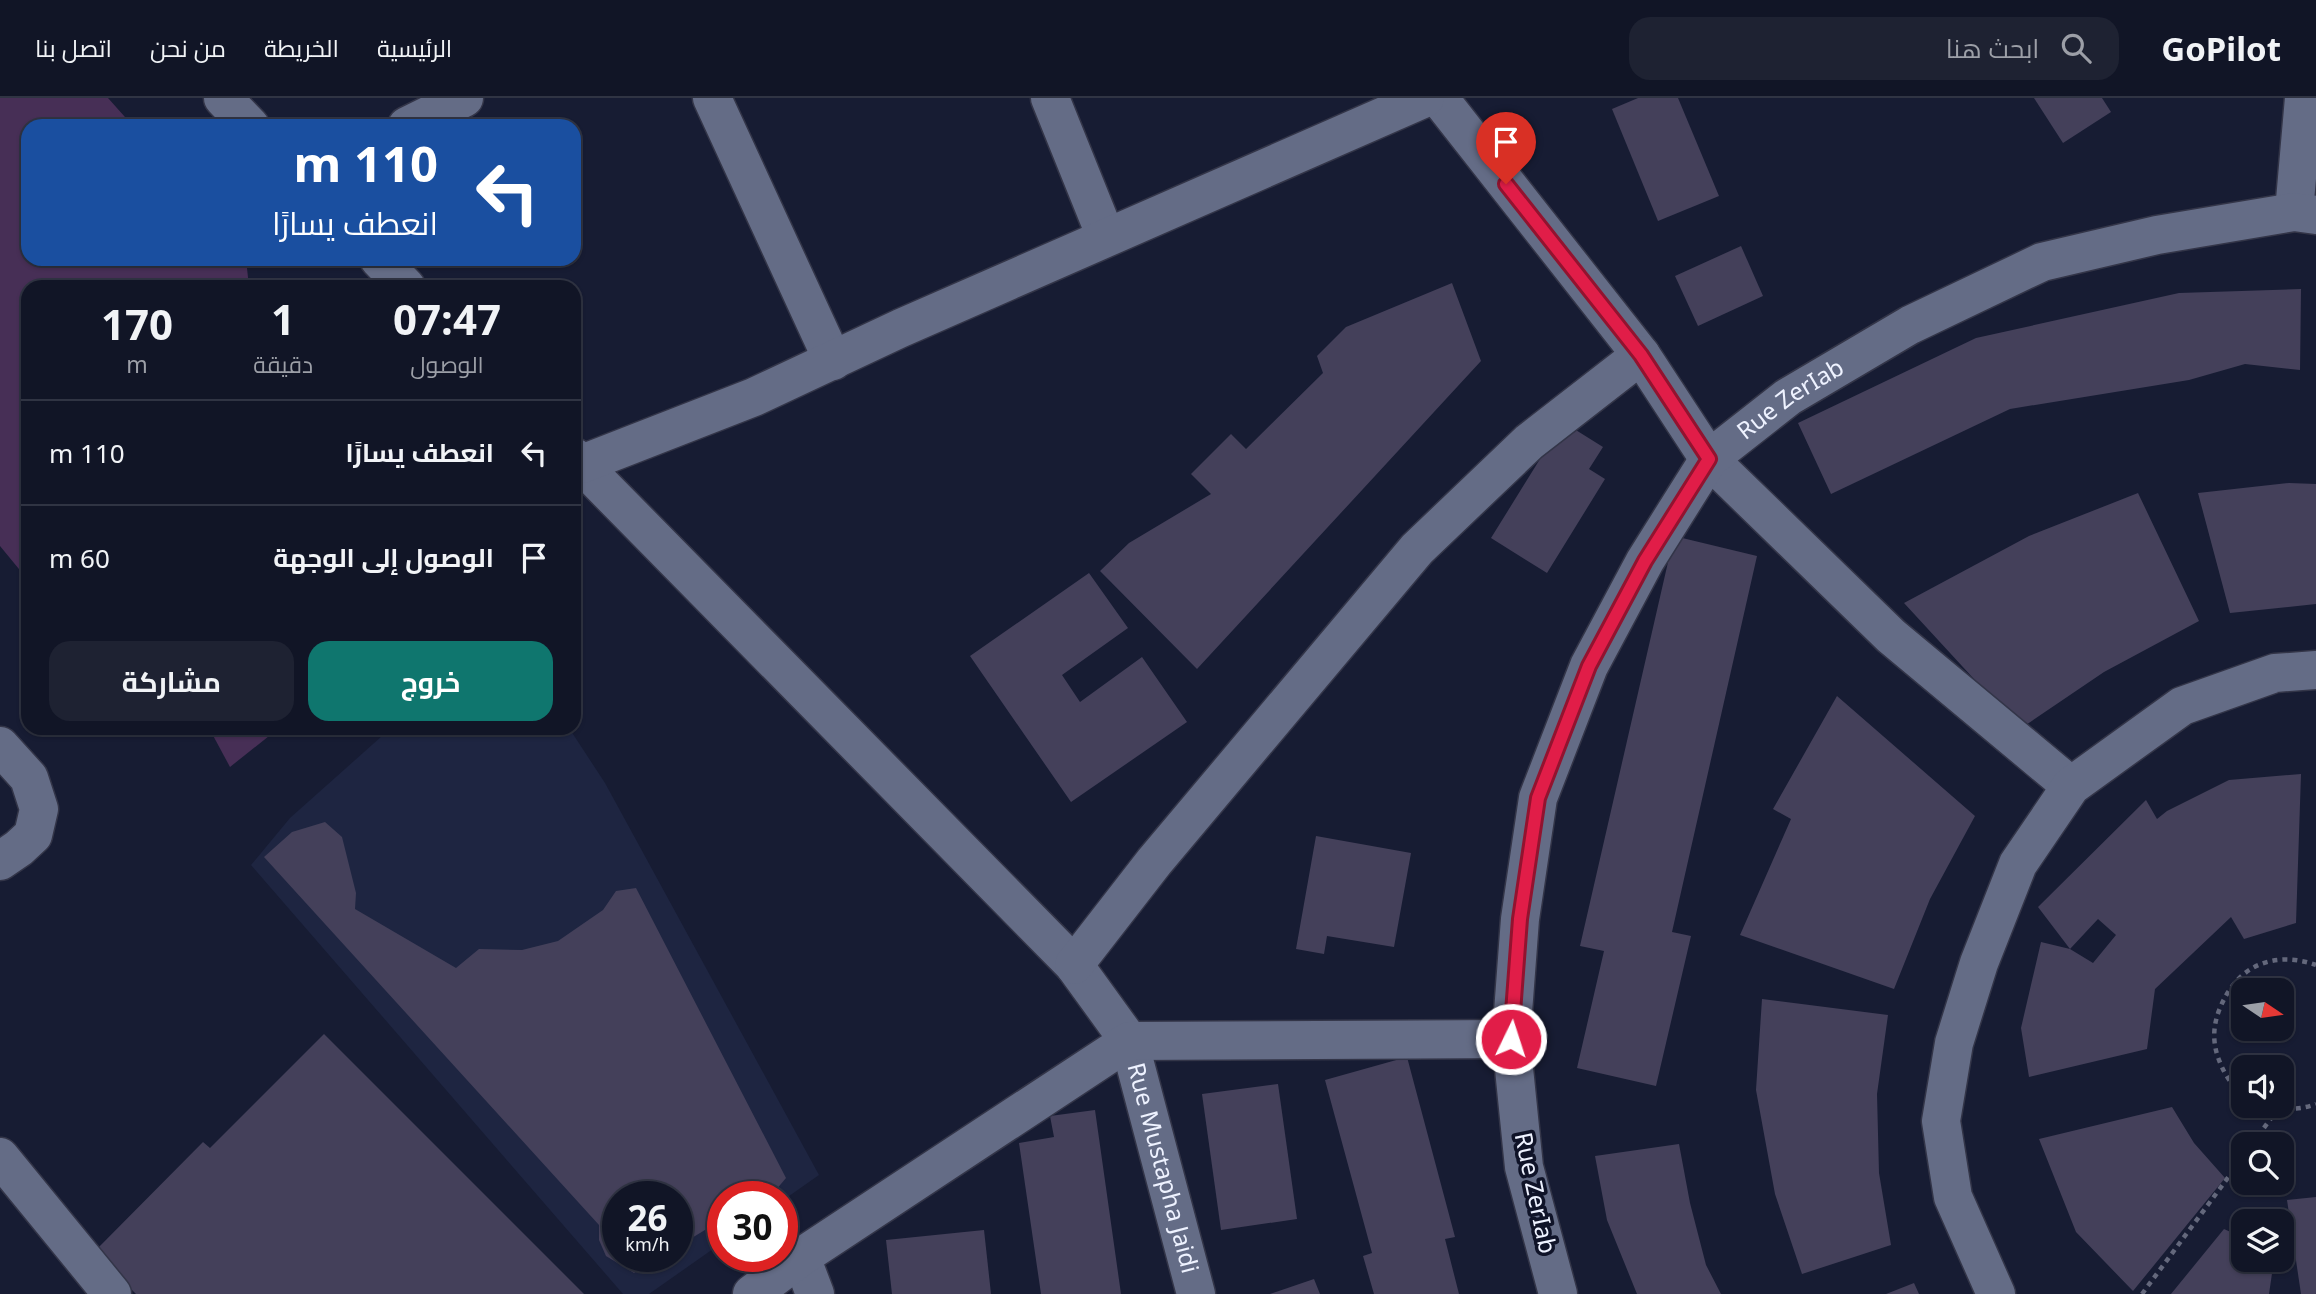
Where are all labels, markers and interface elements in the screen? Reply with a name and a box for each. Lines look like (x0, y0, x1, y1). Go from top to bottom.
search box (1629, 17, 2119, 80)
text: GoPilot (2161, 26, 2281, 71)
icon: search (2057, 29, 2095, 67)
text: ابحث هنا (1946, 30, 2039, 66)
text: اتصل بنا (35, 31, 112, 64)
text: من نحن (150, 31, 226, 64)
text: الخريطة (264, 31, 339, 64)
text: الرئيسية (377, 31, 452, 64)
pin (1476, 112, 1536, 184)
icon: arrive (1487, 123, 1525, 161)
text: 110 m (293, 130, 438, 196)
icon: left (462, 147, 553, 238)
text: انعطف يسارًا (272, 201, 438, 244)
text: 1 (271, 290, 295, 347)
text: 07:47 (393, 290, 501, 347)
text: 170 (101, 295, 173, 352)
text: m (126, 348, 148, 380)
text: دقيقة (253, 348, 313, 380)
text: الوصول (410, 348, 484, 380)
street label: Rue ZerIab (1729, 350, 1849, 446)
text: انعطف يسارًا (345, 434, 494, 470)
icon: left (515, 434, 553, 472)
text: 110 m (49, 435, 125, 471)
text: الوصول إلى الوجهة (273, 539, 494, 575)
icon: arrive (515, 539, 553, 577)
text: 60 m (49, 540, 110, 576)
button: مشاركة (49, 641, 294, 721)
button: خروج (308, 641, 553, 721)
north arrow (2231, 978, 2294, 1041)
map controls (2231, 978, 2294, 1272)
position arrow (1474, 1002, 1548, 1076)
button: sound (2231, 1055, 2294, 1118)
street label: Rue Mustapha Jaidi (1120, 1059, 1208, 1276)
street label: Rue ZerIab (1508, 1129, 1565, 1256)
button: search (2231, 1132, 2294, 1195)
speed limit sign: 30 (707, 1181, 798, 1272)
text: 26 (627, 1194, 668, 1241)
button: layers (2231, 1209, 2294, 1272)
text: km/h (625, 1232, 670, 1256)

